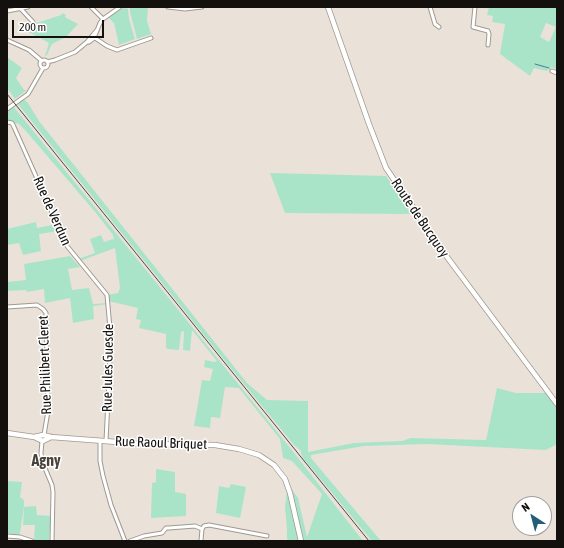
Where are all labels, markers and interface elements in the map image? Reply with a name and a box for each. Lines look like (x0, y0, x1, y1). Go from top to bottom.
scale bar (14, 12, 106, 38)
text: 200 m (19, 20, 46, 34)
street label: Rue de Verdun (29, 174, 75, 248)
street label: Route de Bucquoy (387, 175, 453, 261)
street label: Rue Philibert Cleret (35, 315, 55, 415)
street label: Rue Jules Guesde (99, 324, 117, 412)
street label: Rue Raoul Briquet (115, 433, 207, 453)
district label: Agny (31, 451, 61, 471)
north arrow (512, 496, 552, 536)
text: N (519, 500, 532, 514)

